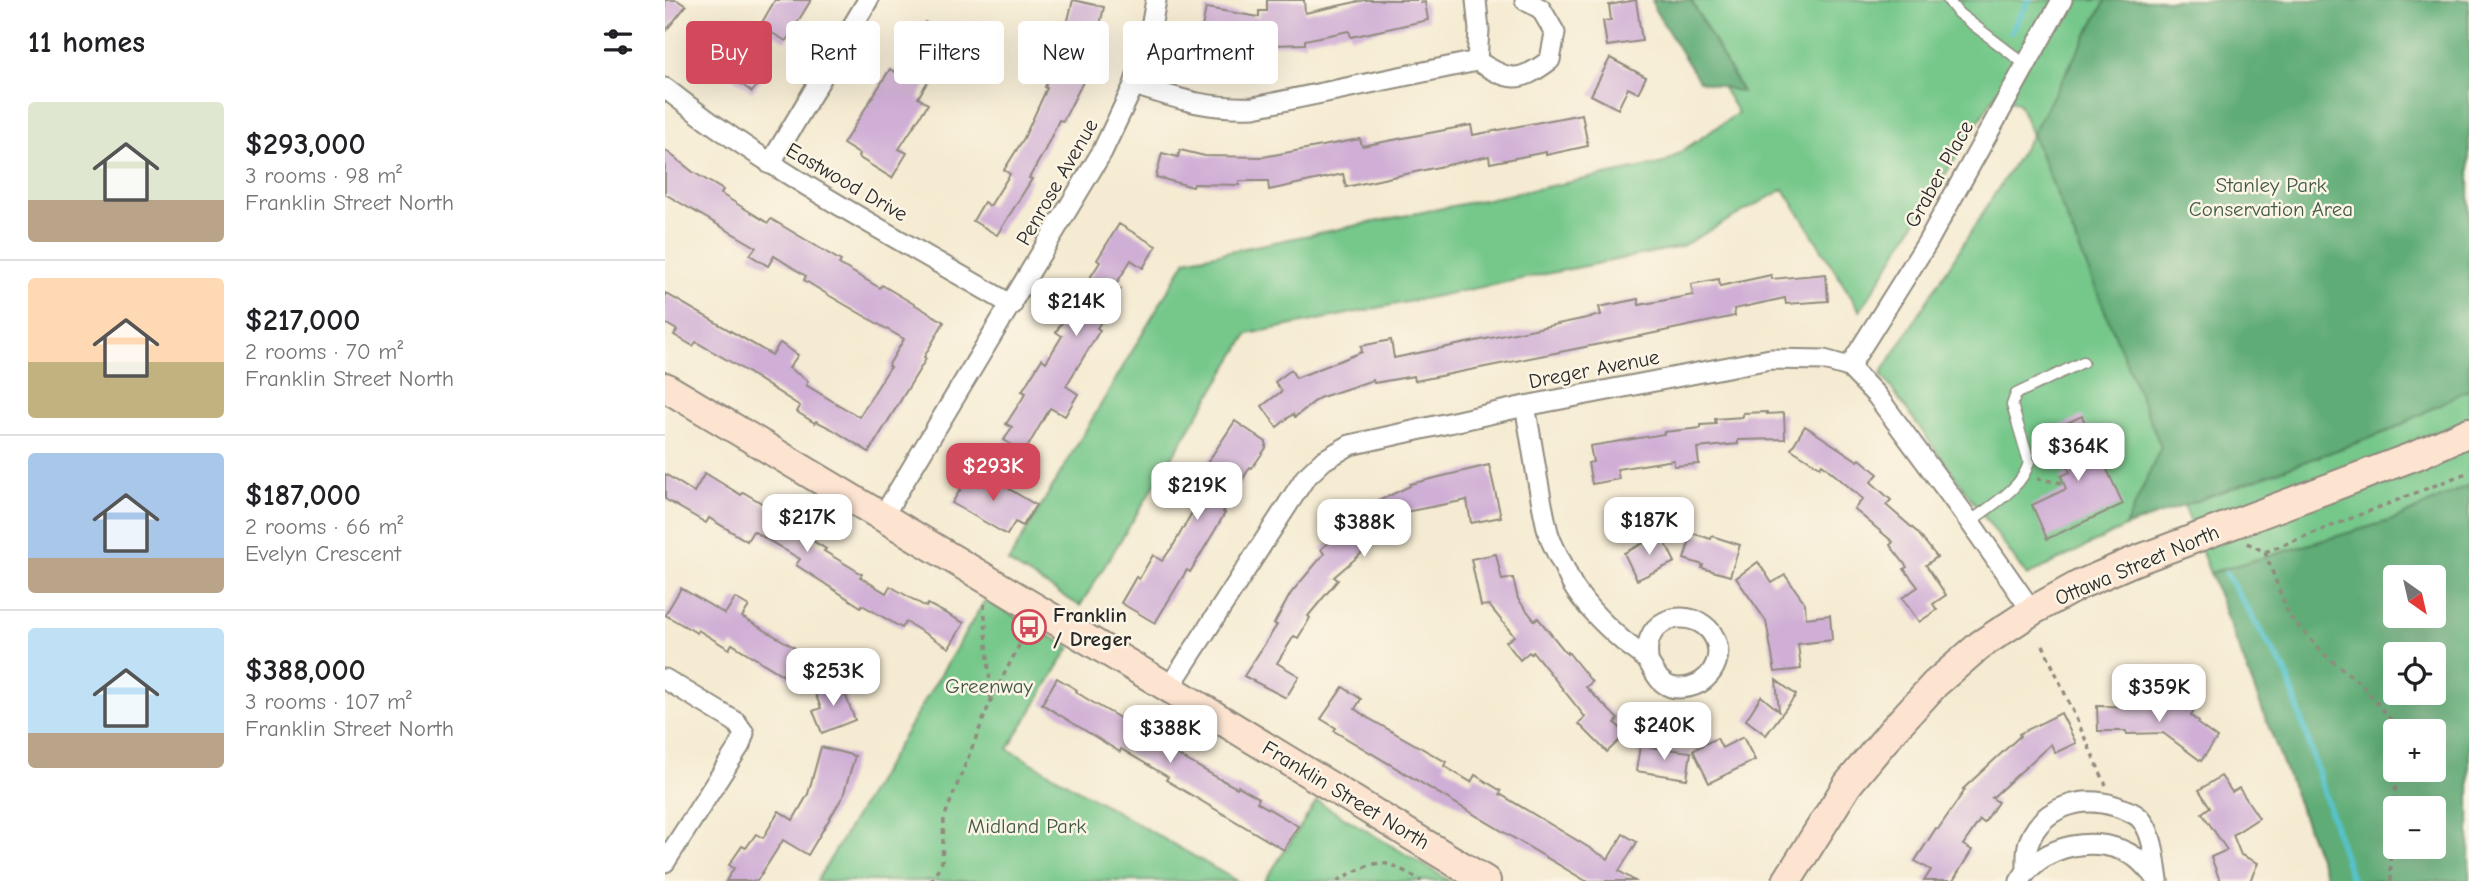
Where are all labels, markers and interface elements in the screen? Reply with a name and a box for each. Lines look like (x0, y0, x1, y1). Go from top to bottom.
chip: Buy (686, 21, 772, 84)
chip: Rent (786, 21, 880, 84)
chip: Filters (894, 21, 1004, 84)
chip: New (1018, 21, 1109, 84)
chip: Apartment (1123, 21, 1278, 84)
icon: filters (599, 23, 637, 61)
text: 11 homes (28, 25, 145, 60)
street label: Penrose Avenue (1011, 114, 1103, 250)
street label: Graber Place (1900, 116, 1978, 232)
text: $293,000 (245, 127, 366, 162)
icon: home (84, 130, 168, 214)
street label: Eastwood Drive (782, 138, 912, 226)
text: 3 rooms · 98 m² (245, 162, 402, 189)
park label: Stanley Park Conservation Area (2189, 173, 2353, 221)
text: Franklin Street North (245, 189, 454, 216)
pin: $214K (1027, 278, 1125, 338)
text: $214K (1047, 287, 1105, 314)
text: $217,000 (245, 303, 361, 338)
icon: home (84, 306, 168, 390)
text: 2 rooms · 70 m² (245, 338, 403, 365)
street label: Dreger Avenue (1527, 345, 1661, 393)
text: Franklin Street North (245, 365, 454, 392)
pin: $364K (2029, 424, 2127, 483)
text: $364K (2048, 432, 2108, 459)
pin: $293K (944, 444, 1042, 503)
text: $293K (962, 452, 1024, 479)
pin: $219K (1148, 462, 1246, 522)
text: $219K (1167, 471, 1227, 498)
text: $187,000 (245, 478, 361, 513)
icon: home (84, 481, 168, 565)
pin: $217K (758, 494, 856, 554)
pin: $187K (1600, 498, 1698, 557)
pin: $388K (1315, 500, 1413, 559)
text: $217K (778, 503, 836, 530)
text: $187K (1620, 506, 1678, 533)
text: $388K (1333, 508, 1395, 535)
text: 2 rooms · 66 m² (245, 513, 403, 540)
street label: Ottawa Street North (2051, 520, 2223, 610)
text: Evelyn Crescent (245, 540, 401, 567)
north arrow (2383, 565, 2447, 628)
map controls (2383, 565, 2446, 859)
place label: Franklin / Dreger (1053, 603, 1132, 651)
bus stop icon: Franklin / Dreger (1010, 608, 1048, 646)
button: locate (2383, 642, 2446, 705)
pin: $253K (784, 648, 882, 708)
text: $388,000 (245, 653, 366, 688)
icon: home (84, 656, 168, 740)
text: $253K (802, 657, 864, 684)
pin: $359K (2110, 664, 2208, 724)
text: $359K (2128, 673, 2190, 700)
park label: Greenway (945, 674, 1034, 698)
text: 3 rooms · 107 m² (245, 688, 412, 715)
pin: $240K (1615, 702, 1713, 762)
pin: $388K (1121, 706, 1219, 765)
text: $240K (1633, 711, 1695, 738)
text: $388K (1139, 714, 1201, 741)
text: Franklin Street North (245, 715, 454, 742)
button: + (2383, 719, 2446, 782)
street label: Franklin Street North (1258, 736, 1434, 854)
button: − (2383, 796, 2446, 859)
park label: Midland Park (968, 814, 1086, 838)

